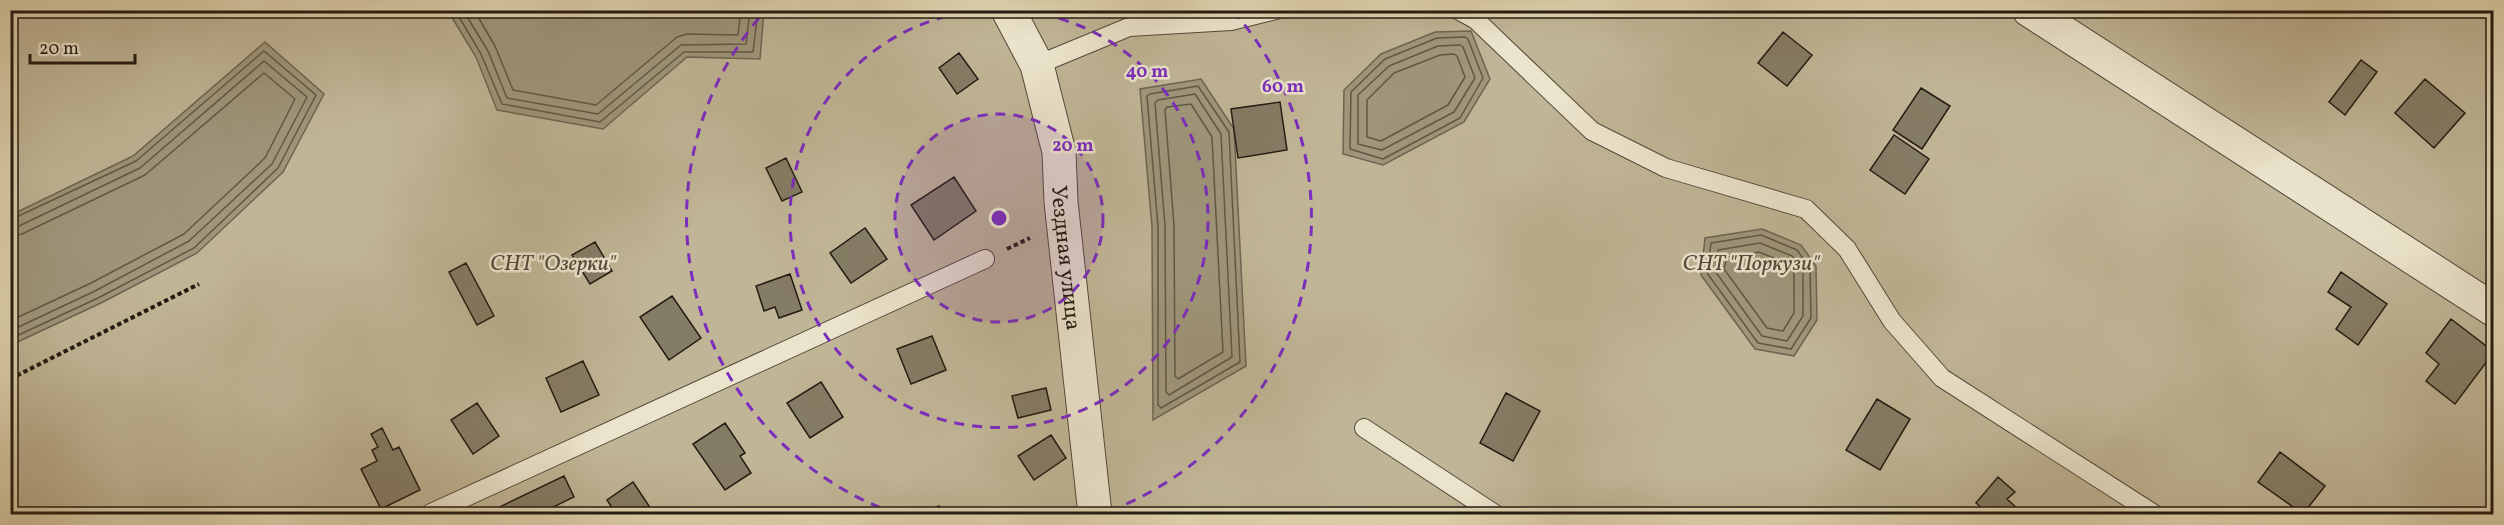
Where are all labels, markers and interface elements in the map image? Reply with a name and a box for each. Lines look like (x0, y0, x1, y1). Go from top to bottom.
scale bar (30, 27, 135, 65)
text: 20 m (39, 37, 79, 62)
text: 40 m (1126, 60, 1168, 85)
text: 60 m (1262, 75, 1304, 100)
text: 20 m (1052, 134, 1094, 159)
street label: Уездная улица (1042, 185, 1088, 332)
centre of rings (989, 208, 1009, 228)
park label: СНТ "Озерки" (490, 249, 617, 280)
park label: СНТ "Поркузи" (1682, 249, 1820, 280)

